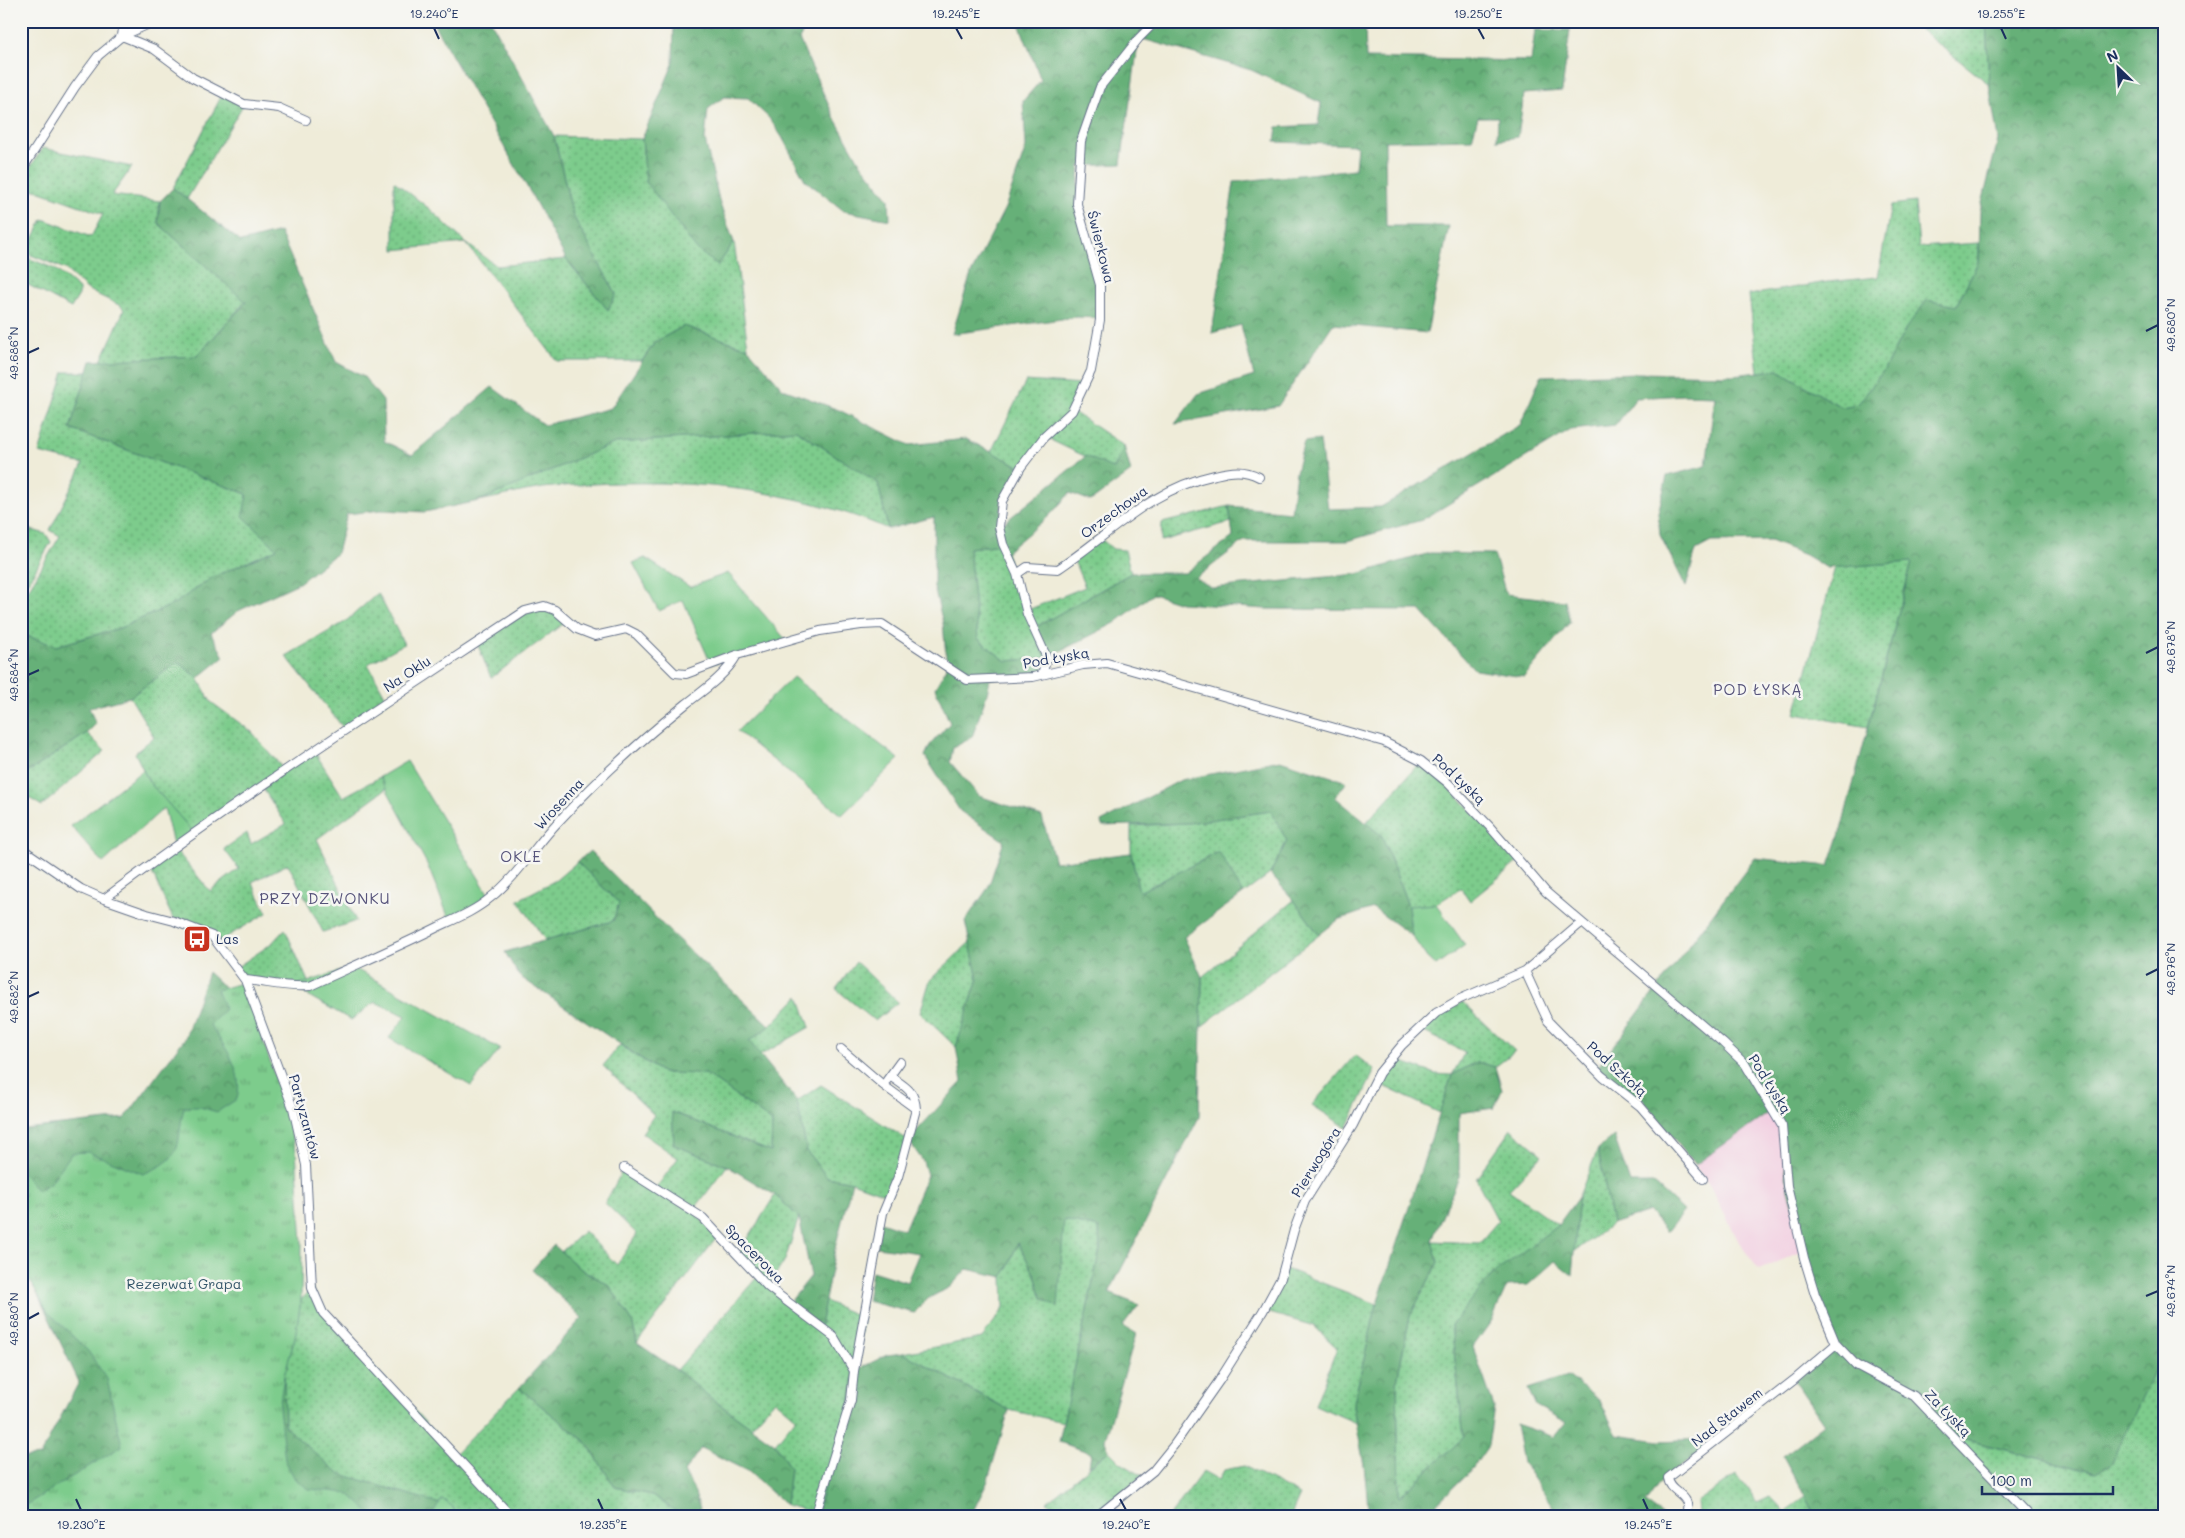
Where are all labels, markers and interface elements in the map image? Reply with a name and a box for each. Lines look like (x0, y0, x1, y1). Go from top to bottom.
text: 19.240°E (410, 5, 458, 21)
text: 19.245°E (932, 5, 980, 21)
text: 19.250°E (1454, 5, 1502, 21)
text: 19.255°E (1977, 5, 2025, 21)
north arrow (2092, 42, 2142, 92)
text: N (2103, 45, 2121, 67)
street label: Świerkowa (1083, 209, 1120, 285)
text: 49.680°N (2162, 298, 2178, 352)
text: 49.686°N (5, 327, 21, 379)
street label: Orzechowa (1076, 481, 1151, 542)
text: 49.678°N (2162, 621, 2178, 673)
street label: Pod Łyską (1021, 642, 1091, 673)
text: 49.684°N (5, 649, 21, 701)
street label: Na Oklu (379, 651, 434, 696)
district label: POD ŁYSKĄ (1713, 679, 1803, 699)
street label: Pod Łyską (1428, 749, 1490, 809)
street label: Wiosenna (530, 774, 588, 834)
district label: OKLE (500, 846, 542, 866)
district label: PRZY DZWONKU (259, 888, 391, 908)
bus stop icon: Las (182, 924, 212, 954)
place label: Las (216, 929, 239, 948)
text: 49.676°N (2162, 943, 2178, 995)
text: 49.682°N (5, 971, 21, 1023)
street label: Pod Szkołą (1583, 1037, 1652, 1101)
street label: Pod Łyską (1745, 1050, 1796, 1117)
street label: Partyzantów (285, 1072, 326, 1162)
street label: Pierwogóra (1286, 1123, 1345, 1201)
street label: Spacerowa (721, 1220, 789, 1288)
text: 49.674°N (2162, 1265, 2178, 1317)
park label: Rezerwat Grapa (127, 1274, 241, 1293)
text: 49.680°N (5, 1292, 21, 1346)
street label: Nad Stawem (1687, 1383, 1766, 1451)
street label: Za Łyską (1921, 1385, 1976, 1441)
scale bar (1982, 1463, 2114, 1495)
text: 100 m (1990, 1470, 2032, 1490)
text: 19.230°E (57, 1516, 105, 1532)
text: 19.235°E (579, 1516, 627, 1532)
text: 19.240°E (1102, 1516, 1150, 1532)
text: 19.245°E (1624, 1516, 1672, 1532)

